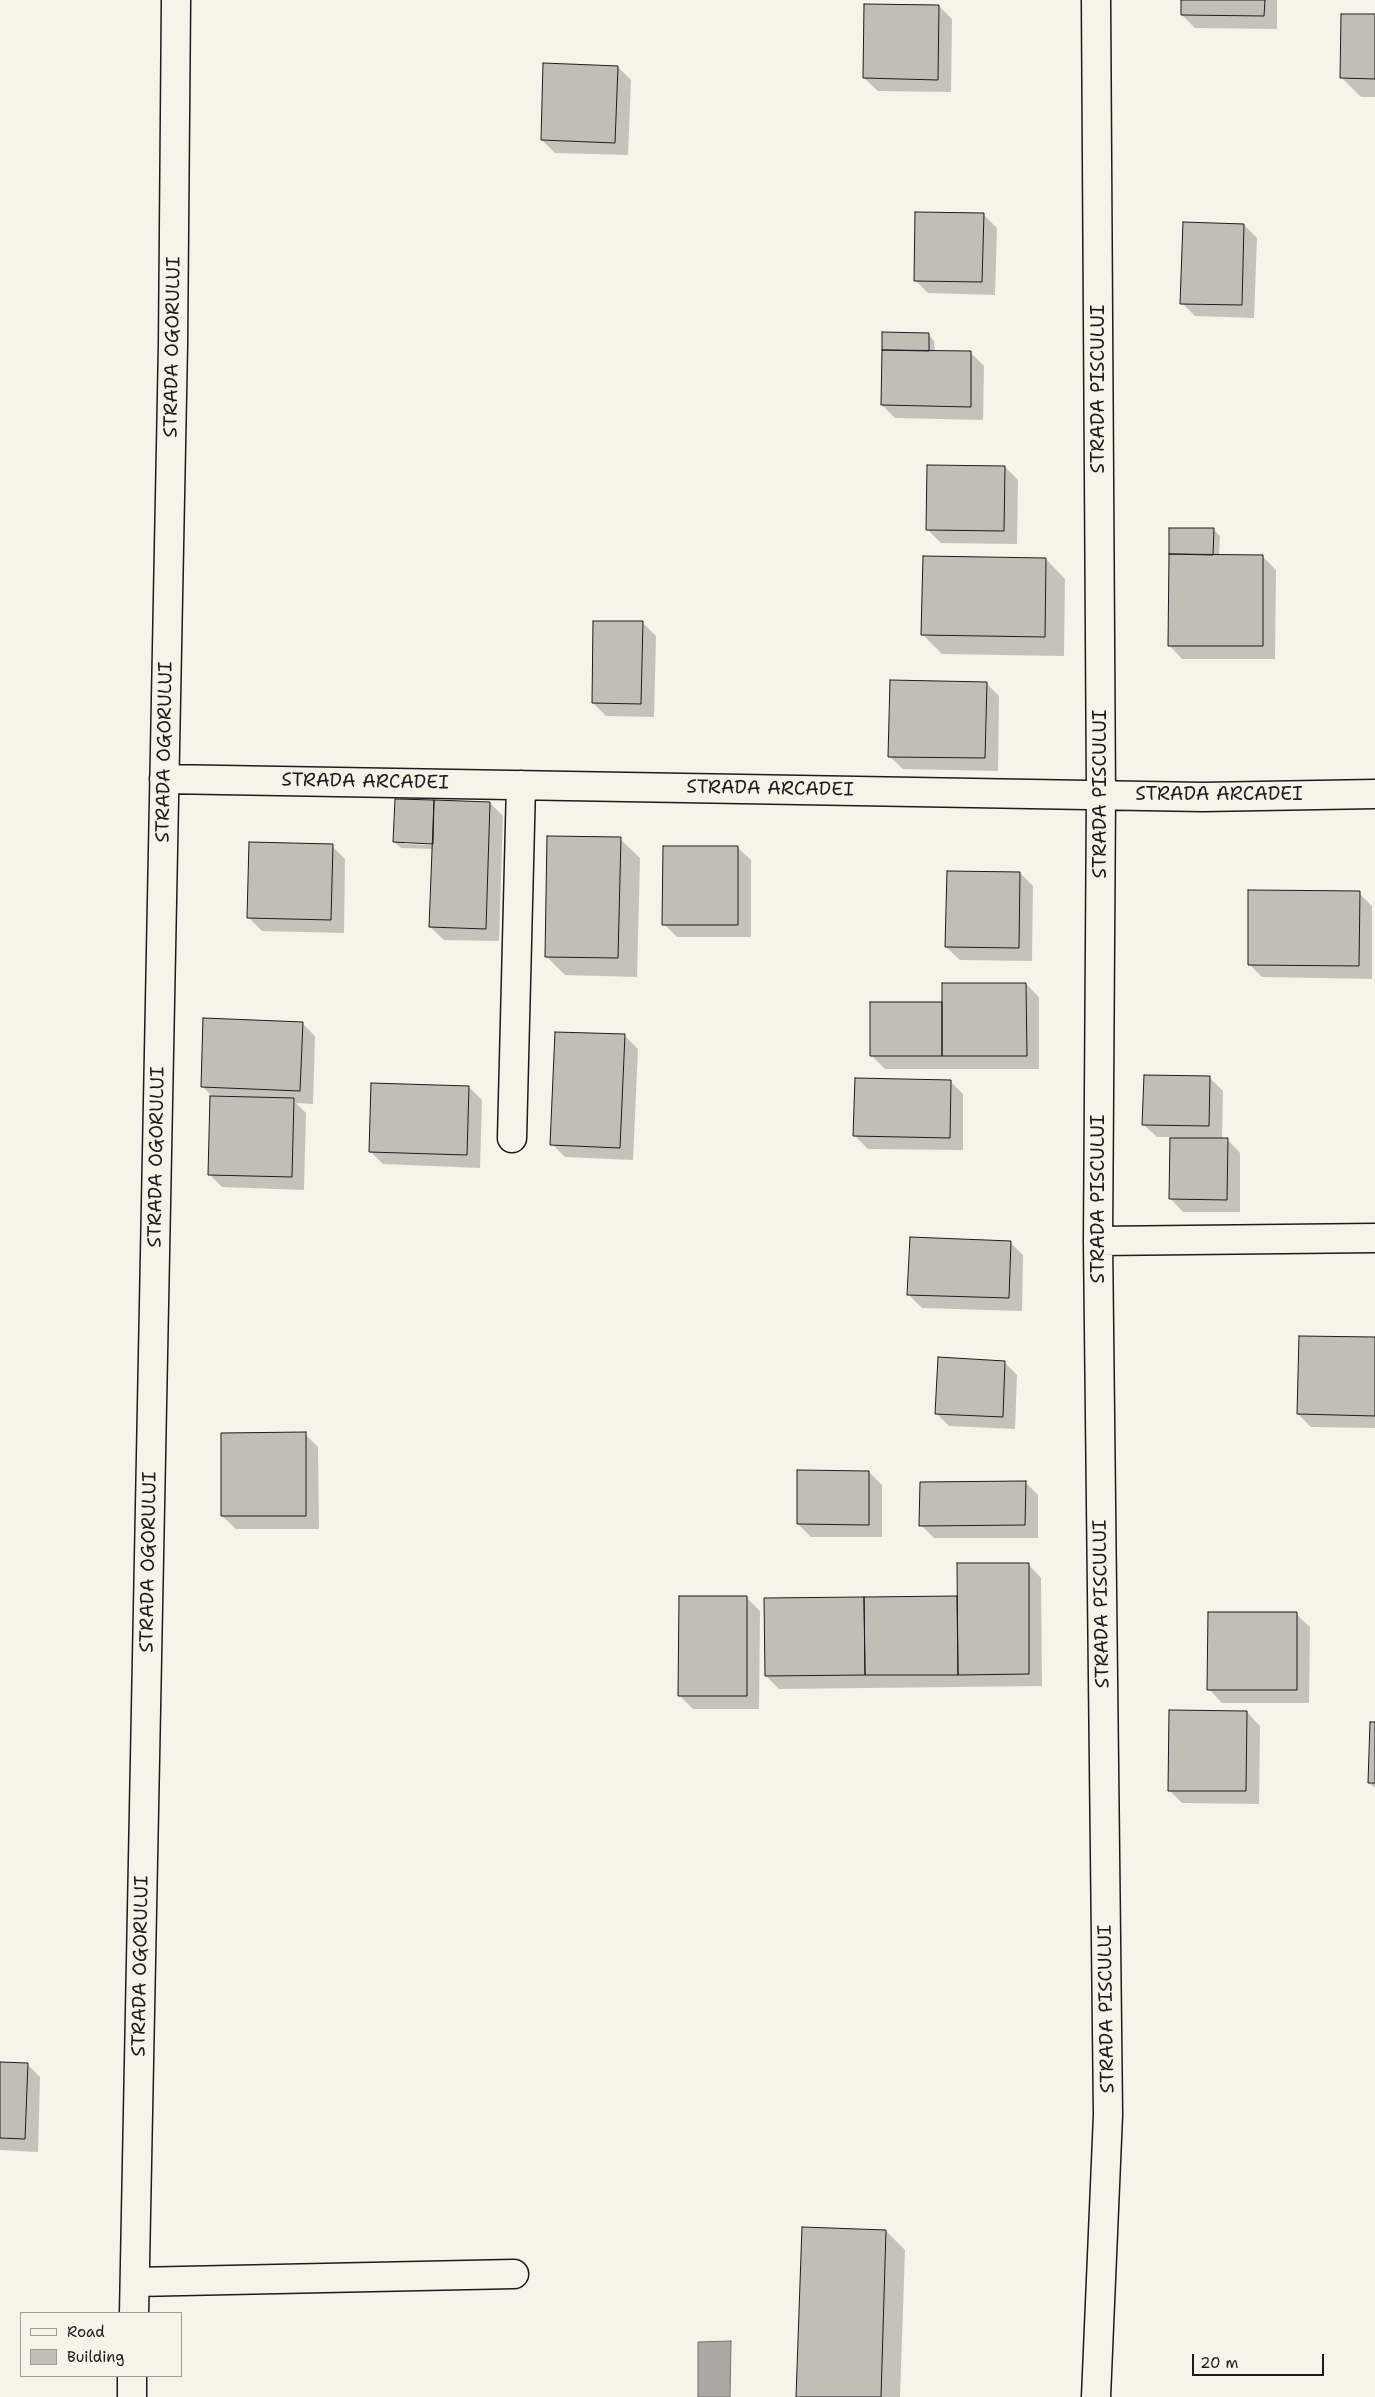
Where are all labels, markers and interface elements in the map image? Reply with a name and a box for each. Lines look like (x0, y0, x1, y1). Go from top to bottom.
street label: STRADA OGORULUI (160, 256, 186, 438)
street label: STRADA PISCULUI (1088, 305, 1110, 473)
street label: STRADA OGORULUI (152, 661, 178, 843)
street label: STRADA PISCULUI (1090, 710, 1112, 878)
street label: STRADA ARCADEI (281, 769, 449, 795)
street label: STRADA ARCADEI (686, 776, 854, 802)
street label: STRADA ARCADEI (1135, 784, 1303, 806)
street label: STRADA OGORULUI (144, 1066, 170, 1248)
street label: STRADA PISCULUI (1088, 1115, 1110, 1283)
street label: STRADA OGORULUI (136, 1471, 162, 1653)
street label: STRADA PISCULUI (1089, 1519, 1115, 1689)
street label: STRADA OGORULUI (128, 1875, 154, 2057)
street label: STRADA PISCULUI (1094, 1924, 1120, 2094)
legend (20, 2312, 182, 2377)
text: Road (67, 2322, 105, 2342)
scale bar (1195, 2344, 1328, 2376)
text: Building (67, 2347, 124, 2367)
text: 20 m (1200, 2353, 1239, 2373)

